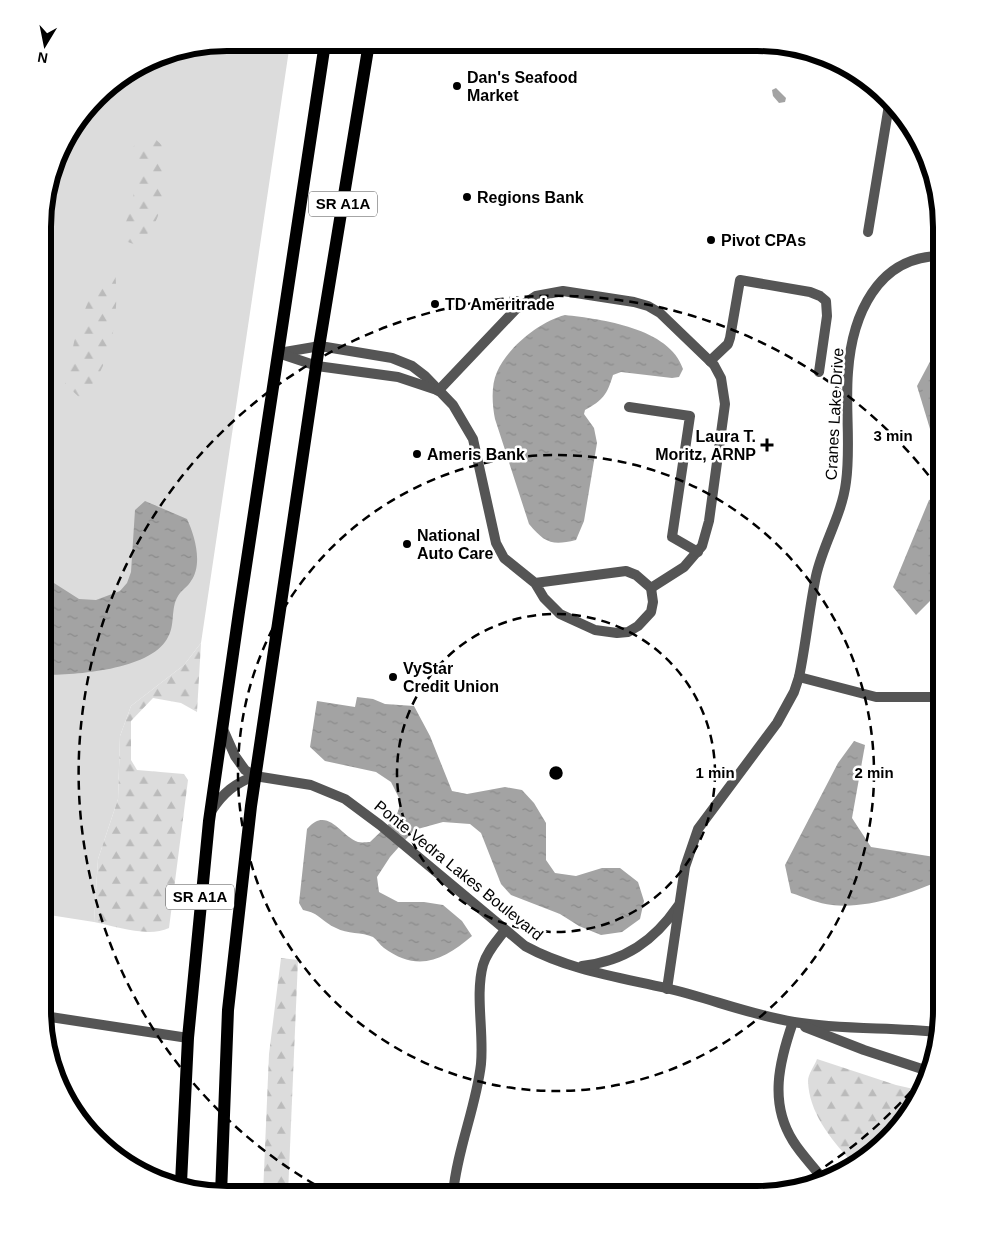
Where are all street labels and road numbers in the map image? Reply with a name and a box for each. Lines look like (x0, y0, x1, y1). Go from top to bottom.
road number: SR A1A (309, 192, 377, 216)
street label: Cranes Lake Drive (823, 347, 846, 481)
street label: Ponte Vedra Lakes Boulevard (371, 797, 546, 944)
road number: SR A1A (166, 884, 234, 910)

